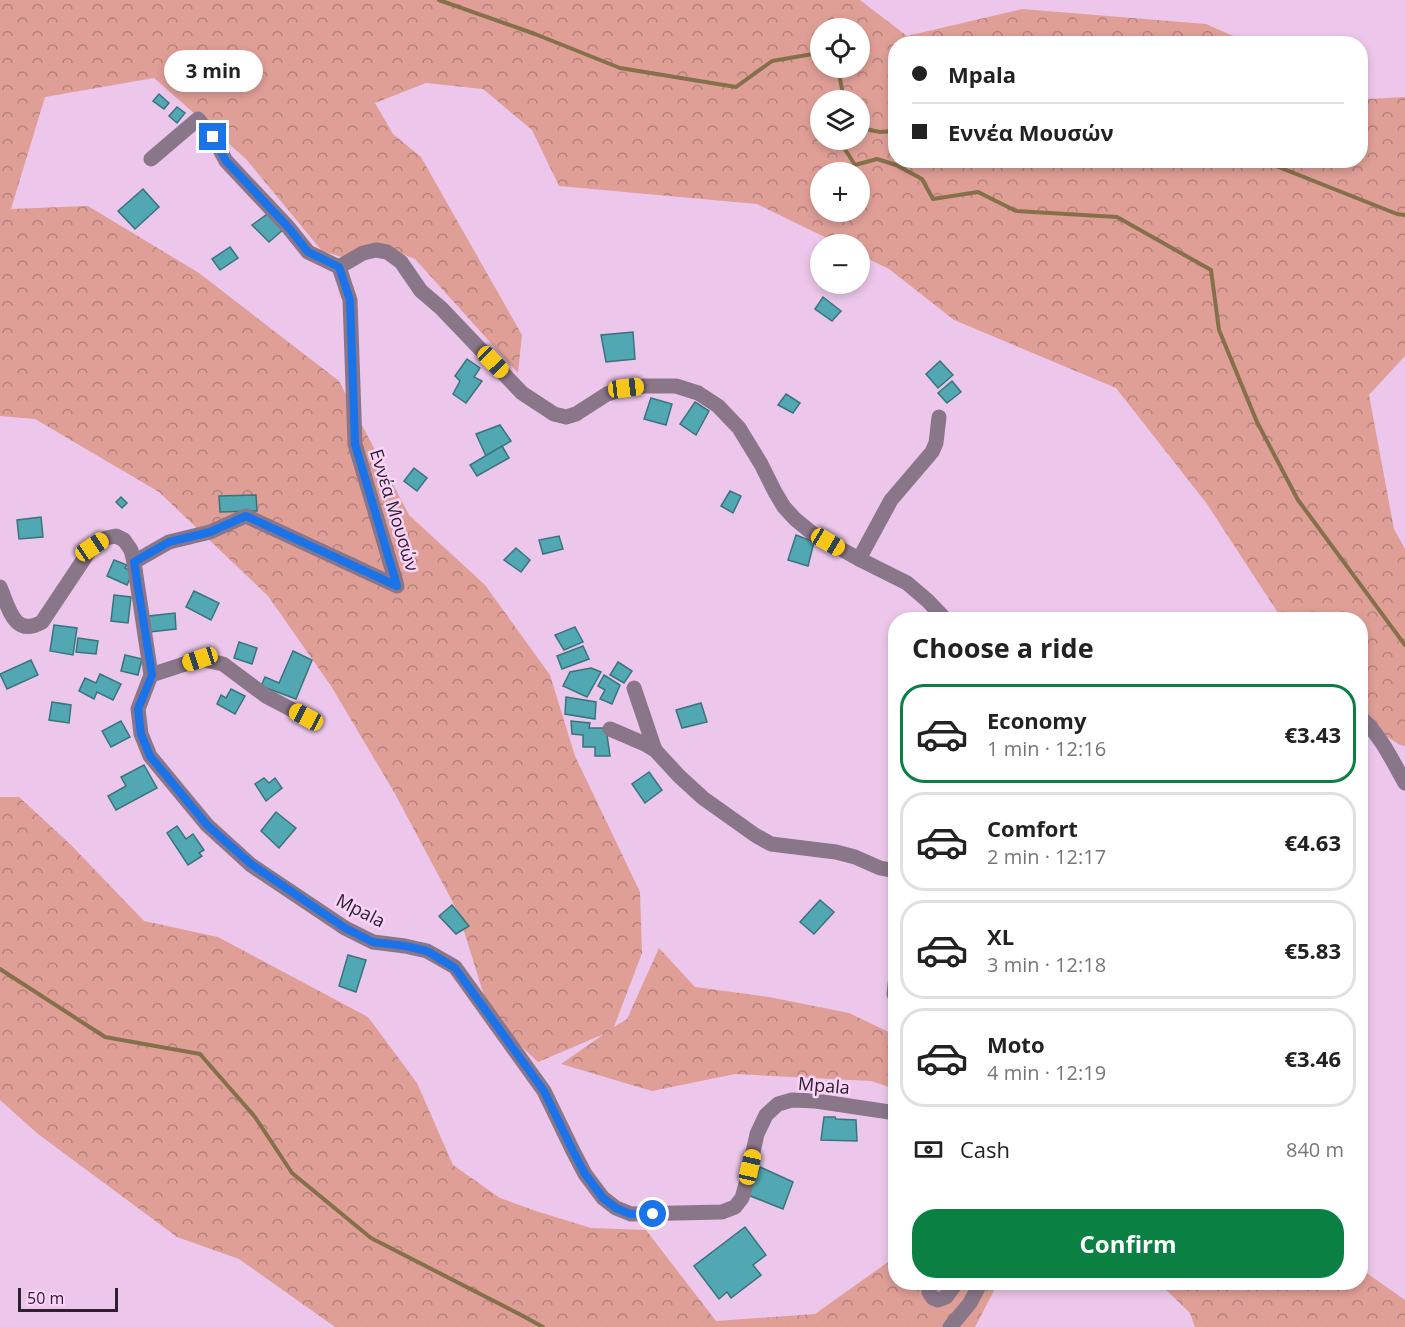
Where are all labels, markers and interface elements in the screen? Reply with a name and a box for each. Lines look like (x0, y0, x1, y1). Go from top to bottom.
map controls (810, 18, 870, 294)
button: locate (810, 18, 870, 78)
callout: 3 min (164, 50, 262, 92)
text: 3 min (186, 57, 241, 84)
text: Mpala (948, 59, 1016, 89)
button: layers (810, 90, 870, 150)
text: Εννέα Μουσών (948, 117, 1114, 147)
route end (199, 123, 226, 150)
button: + (810, 162, 870, 222)
button: − (810, 234, 870, 294)
car (474, 343, 512, 381)
car (607, 377, 645, 399)
street label: Εννέα Μουσών (365, 446, 425, 574)
car (808, 525, 848, 559)
car (72, 529, 112, 565)
text: Choose a ride (912, 629, 1094, 666)
car (180, 645, 220, 673)
car (286, 701, 326, 733)
text: Economy (987, 705, 1086, 735)
icon: car (915, 707, 969, 761)
text: €3.43 (1284, 719, 1341, 749)
text: 1 min · 12:16 (987, 735, 1106, 762)
text: Comfort (987, 813, 1078, 843)
icon: car (915, 815, 969, 869)
text: €4.63 (1284, 827, 1341, 857)
text: 2 min · 12:17 (987, 843, 1106, 870)
street label: Mpala (332, 888, 390, 932)
text: XL (987, 921, 1014, 951)
icon: car (915, 923, 969, 977)
text: €5.83 (1284, 935, 1341, 965)
text: 3 min · 12:18 (987, 951, 1106, 978)
text: Moto (987, 1029, 1045, 1059)
icon: car (915, 1031, 969, 1085)
text: €3.46 (1284, 1043, 1341, 1073)
text: 4 min · 12:19 (987, 1059, 1106, 1086)
street label: Mpala (797, 1071, 851, 1099)
icon: cash (912, 1133, 945, 1166)
text: Cash (960, 1134, 1010, 1164)
text: 840 m (1286, 1136, 1344, 1163)
car (737, 1147, 763, 1187)
route start (639, 1200, 666, 1227)
button: Confirm (912, 1209, 1344, 1278)
scale bar (18, 1285, 118, 1312)
text: 50 m (27, 1287, 64, 1309)

